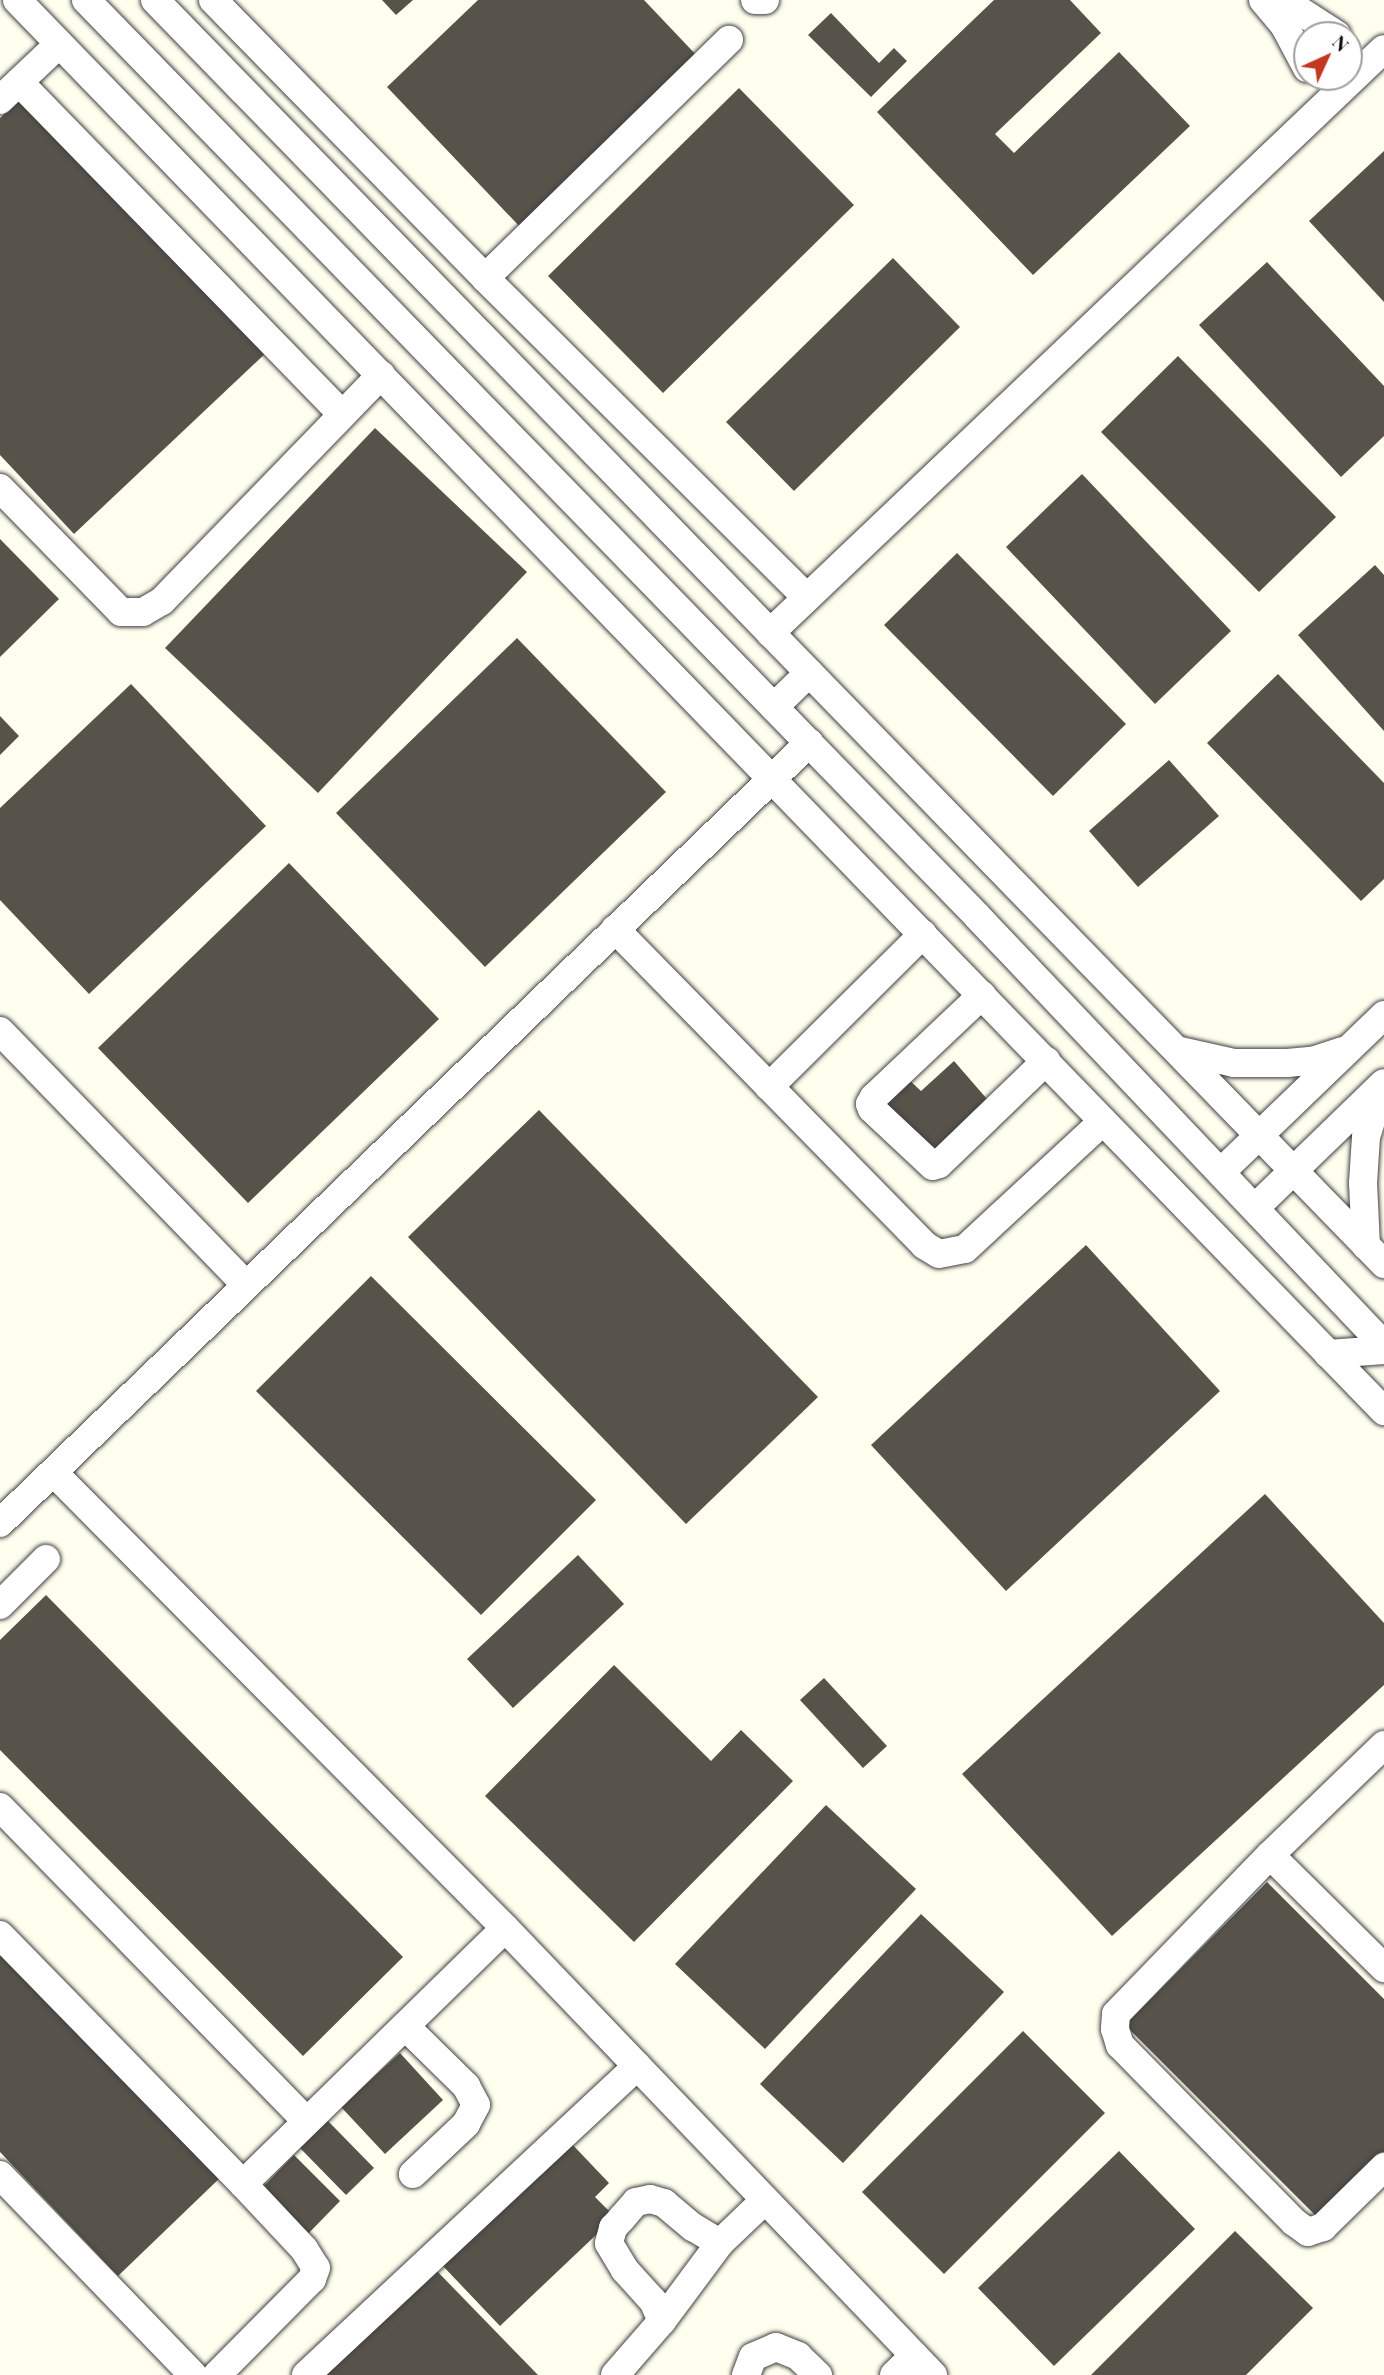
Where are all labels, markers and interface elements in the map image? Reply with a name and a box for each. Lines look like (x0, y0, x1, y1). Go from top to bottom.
north arrow (1293, 21, 1363, 91)
text: N (1327, 29, 1355, 57)

